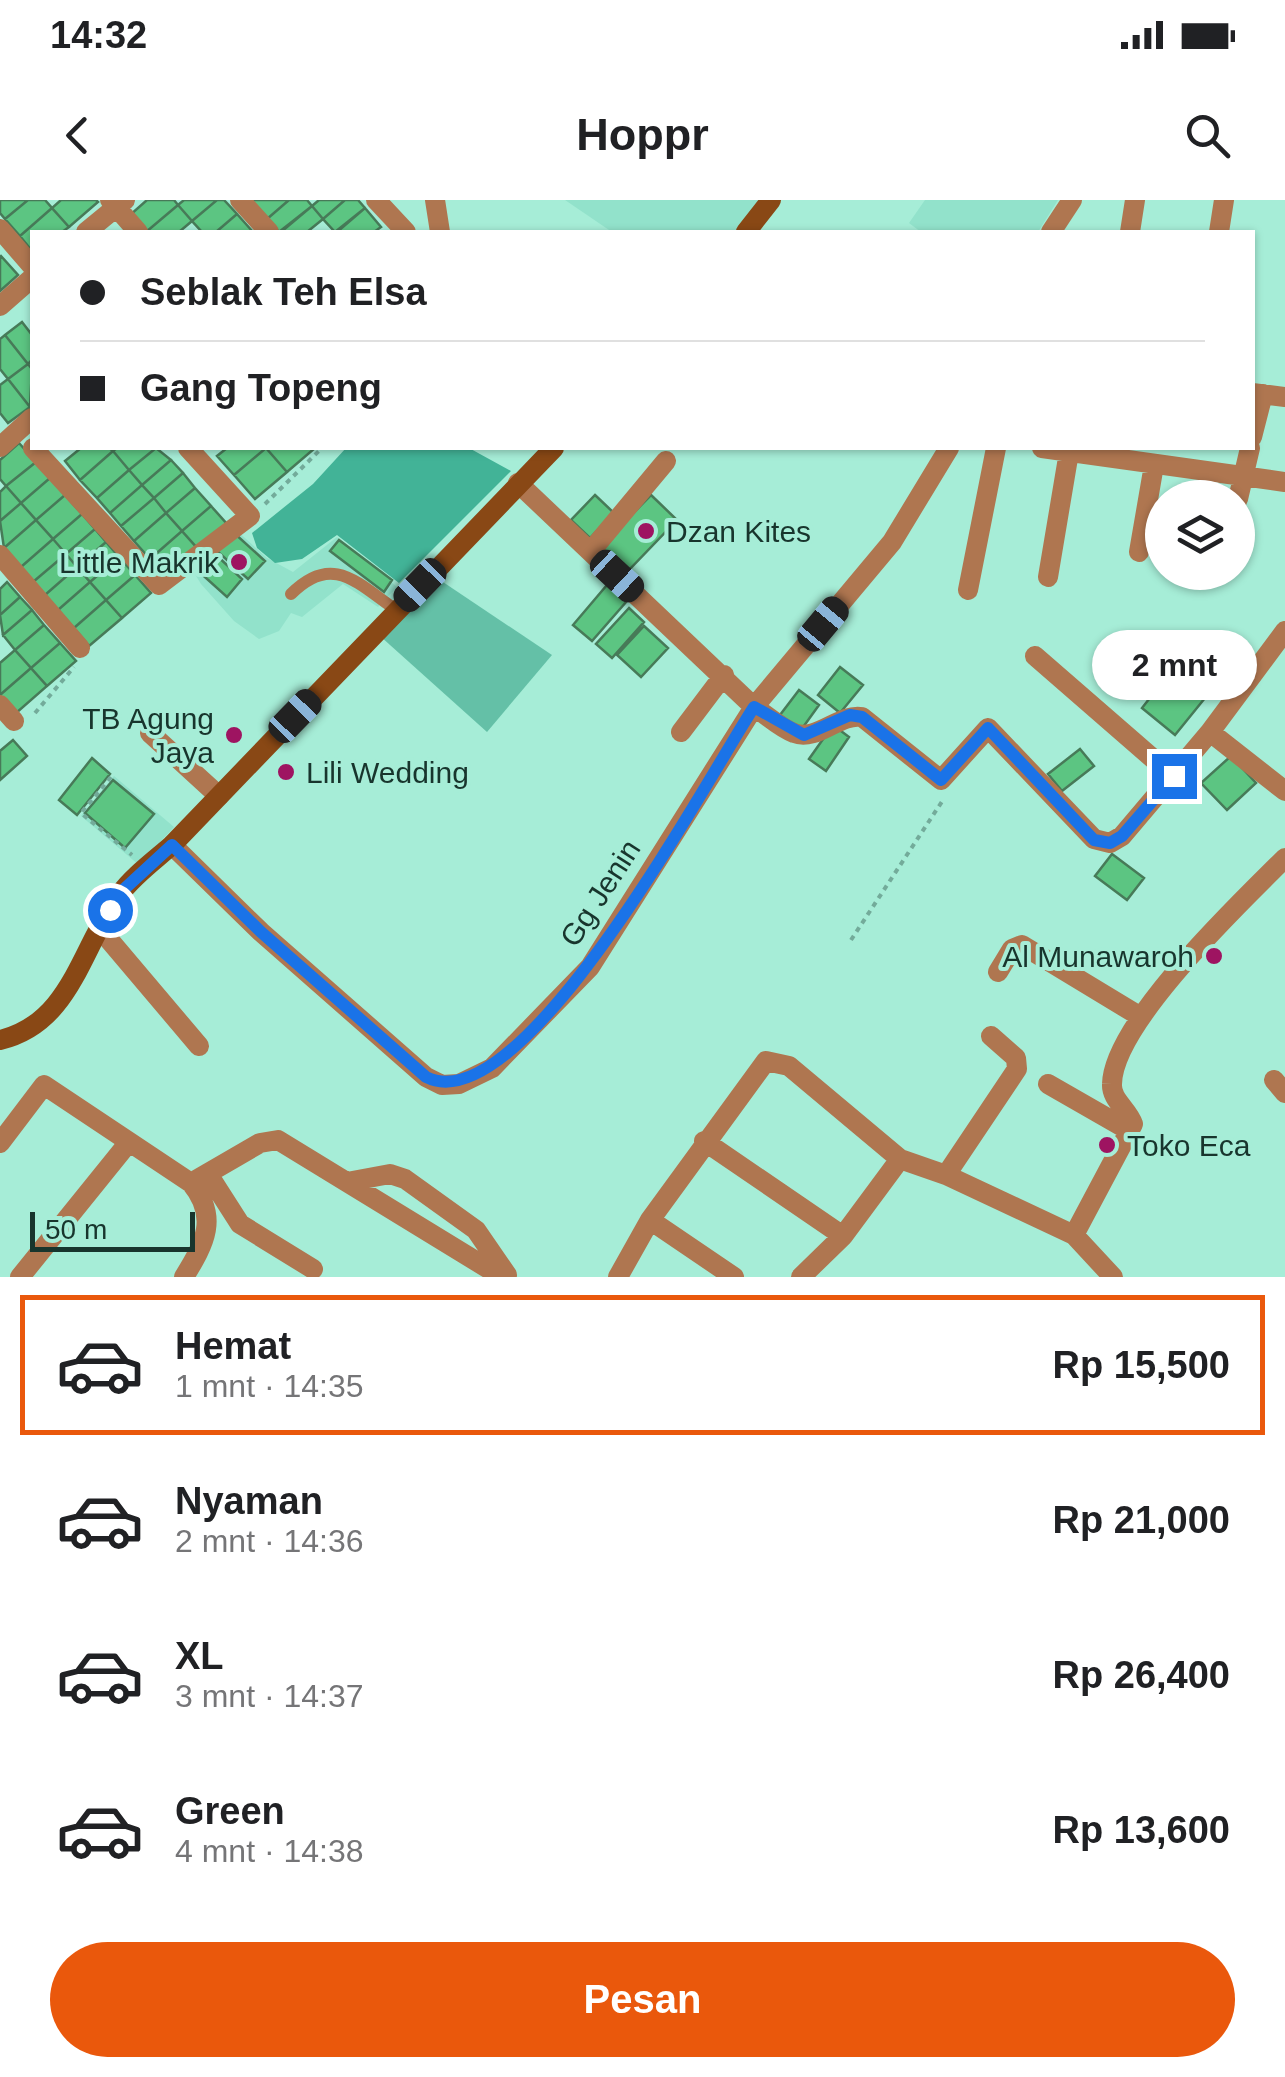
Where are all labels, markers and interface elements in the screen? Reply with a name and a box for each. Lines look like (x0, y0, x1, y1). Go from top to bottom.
text: 14:32 (50, 14, 147, 56)
icon: back (50, 108, 105, 163)
icon: search (1180, 108, 1235, 163)
text: Hoppr (576, 109, 709, 160)
text: Seblak Teh Elsa (140, 271, 427, 313)
text: Gang Topeng (140, 367, 382, 409)
map controls (1145, 480, 1255, 590)
button: layers (1145, 480, 1255, 590)
place label: Dzan Kites (666, 515, 811, 548)
marker: Dzan Kites (635, 520, 657, 542)
car (585, 545, 649, 607)
place label: Little Makrik (59, 546, 220, 579)
marker: Little Makrik (228, 551, 250, 573)
car (388, 553, 452, 617)
car (792, 591, 854, 657)
callout: 2 mnt (1092, 631, 1256, 701)
text: 2 mnt (1132, 647, 1217, 683)
car (263, 684, 327, 748)
place label: TB Agung Jaya (82, 702, 214, 769)
marker: TB Agung Jaya (223, 724, 245, 746)
route end (1152, 754, 1197, 799)
place label: Lili Wedding (306, 756, 469, 789)
marker: Lili Wedding (275, 761, 297, 783)
street label: Gg Jenin (553, 834, 647, 952)
route start (88, 888, 133, 933)
place label: Al Munawaroh (1002, 940, 1194, 973)
marker: Al Munawaroh (1203, 945, 1225, 967)
place label: Toko Eca (1127, 1129, 1251, 1162)
marker: Toko Eca (1096, 1134, 1118, 1156)
scale bar (30, 1207, 195, 1252)
text: 50 m (45, 1214, 107, 1245)
icon: car (55, 1320, 145, 1410)
text: Hemat (175, 1325, 291, 1367)
text: Rp 15,500 (1053, 1344, 1230, 1386)
text: 1 mnt · 14:35 (175, 1368, 364, 1404)
icon: car (55, 1475, 145, 1565)
text: Nyaman (175, 1480, 323, 1522)
text: Rp 21,000 (1053, 1499, 1230, 1541)
text: 2 mnt · 14:36 (175, 1523, 364, 1559)
icon: car (55, 1630, 145, 1720)
text: XL (175, 1635, 224, 1677)
text: Rp 26,400 (1053, 1654, 1230, 1696)
text: 3 mnt · 14:37 (175, 1678, 364, 1714)
icon: car (55, 1785, 145, 1875)
text: Green (175, 1790, 285, 1832)
text: Rp 13,600 (1053, 1809, 1230, 1851)
text: 4 mnt · 14:38 (175, 1833, 364, 1869)
button: Pesan (50, 1942, 1235, 2057)

